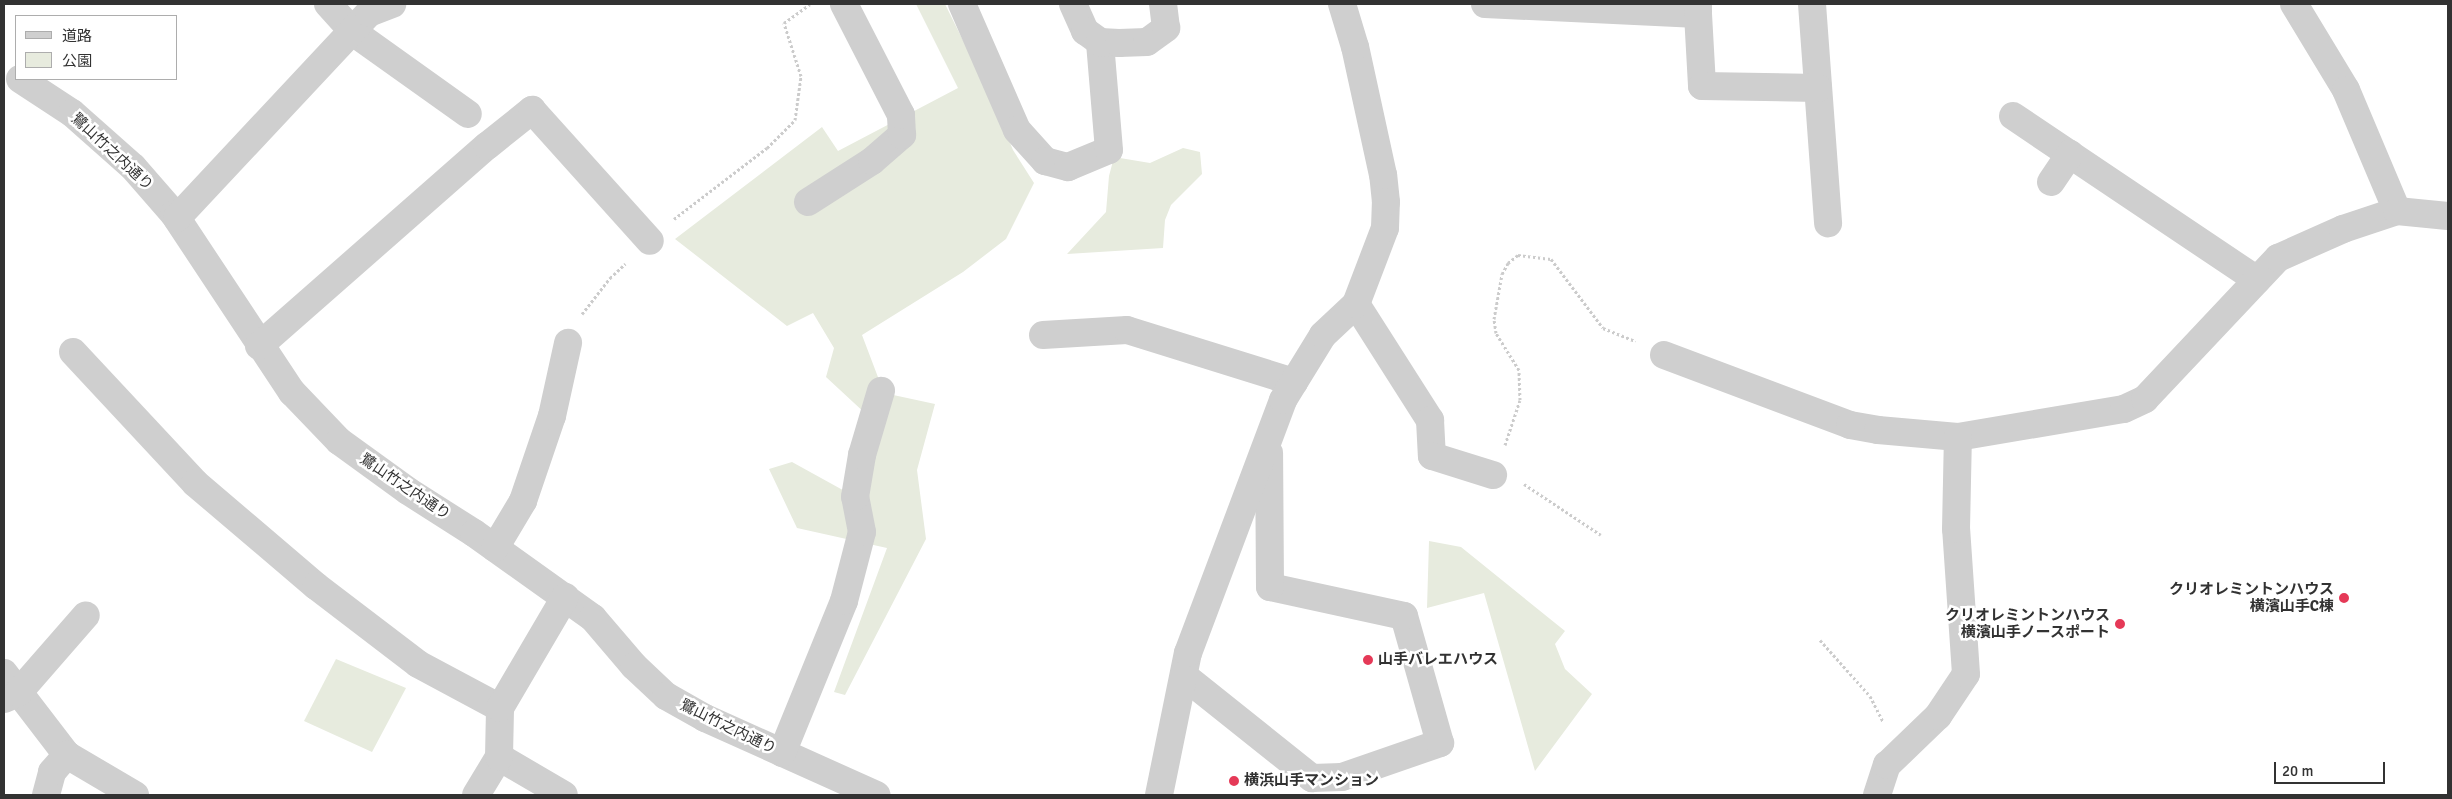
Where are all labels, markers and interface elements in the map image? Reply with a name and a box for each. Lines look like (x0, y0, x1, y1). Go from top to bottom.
legend (15, 15, 178, 80)
text: 道路 (62, 27, 92, 45)
text: 公園 (62, 52, 92, 70)
street label: 鷺山竹之内通り (67, 110, 157, 194)
street label: 鷺山竹之内通り (356, 450, 454, 524)
place label: クリオレミントンハウス 横濱山手C棟 (2169, 580, 2334, 615)
marker: クリオレミントンハウス 横濱山手C棟 (2338, 592, 2350, 604)
place label: クリオレミントンハウス 横濱山手ノースポート (1945, 606, 2110, 641)
marker: クリオレミントンハウス 横濱山手ノースポート (2114, 618, 2126, 630)
place label: 山手バレエハウス (1378, 651, 1498, 669)
marker: 山手バレエハウス (1362, 654, 1374, 666)
street label: 鷺山竹之内通り (677, 696, 779, 758)
scale bar (2277, 752, 2388, 784)
text: 20 m (2282, 762, 2313, 780)
place label: 横浜山手マンション (1244, 772, 1379, 790)
marker: 横浜山手マンション (1228, 775, 1240, 787)

